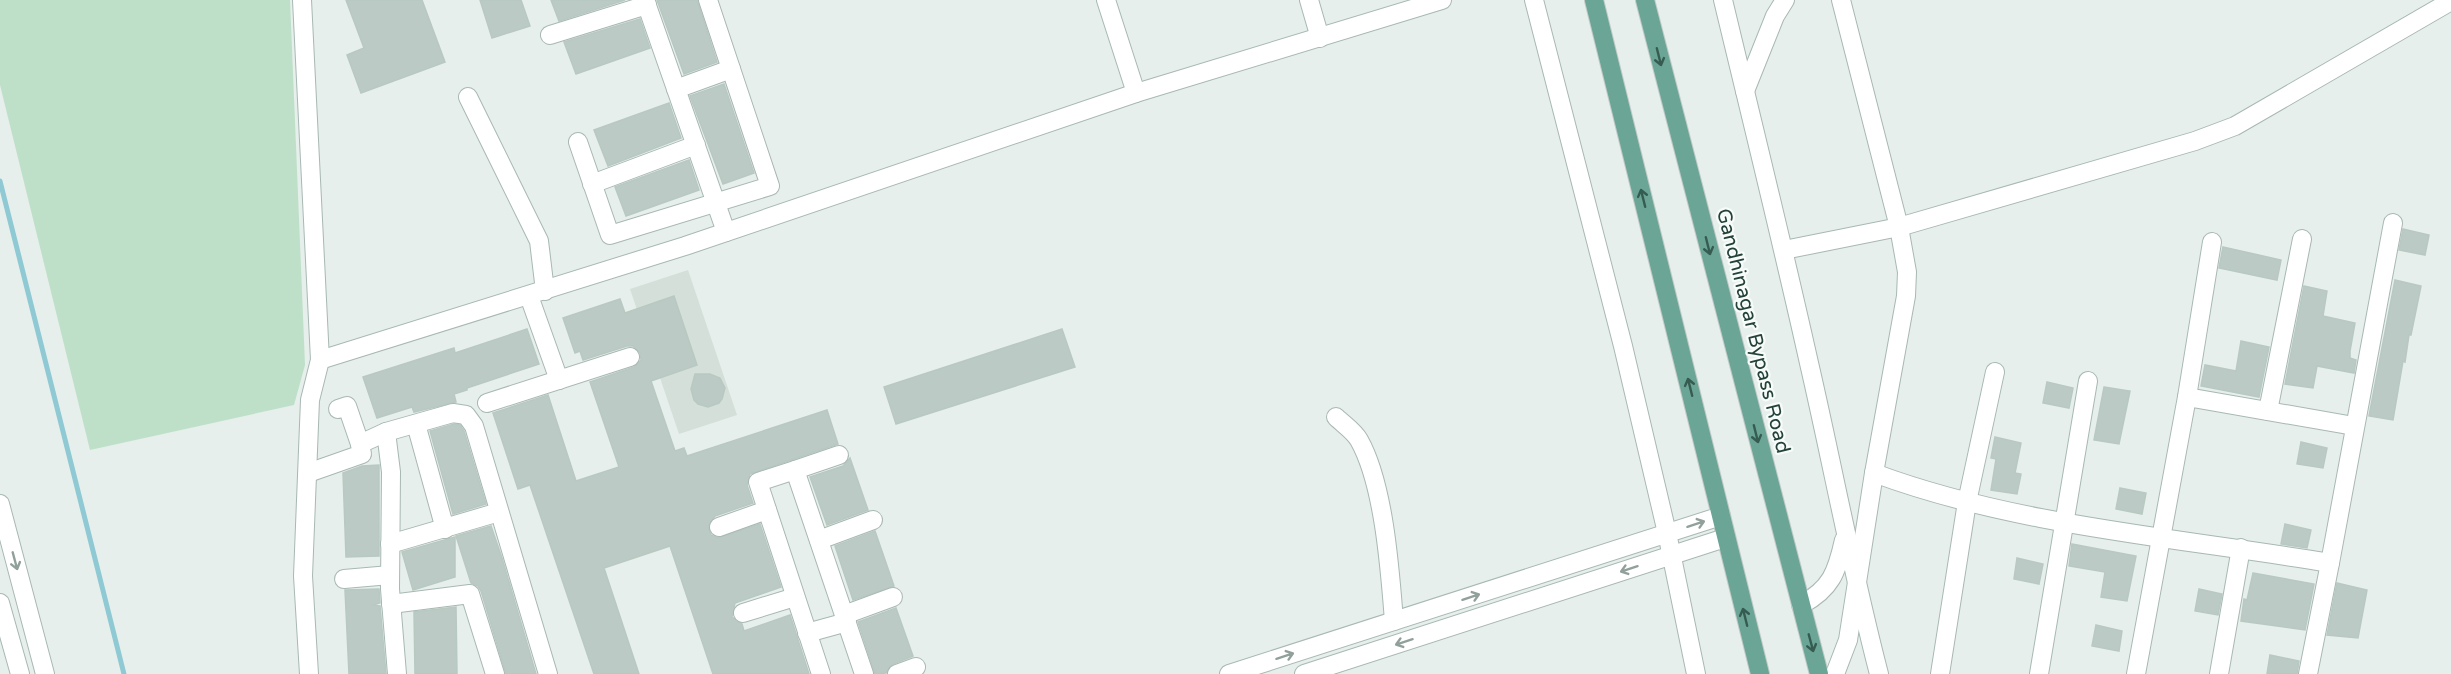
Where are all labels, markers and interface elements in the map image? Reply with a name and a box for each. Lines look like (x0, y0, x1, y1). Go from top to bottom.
one-way arrow (1654, 47, 1666, 66)
one-way arrow (1636, 189, 1648, 208)
street label: Gandhinagar Bypass Road (1711, 206, 1795, 456)
one-way arrow (1703, 236, 1714, 255)
one-way arrow (1683, 378, 1695, 397)
one-way arrow (1751, 425, 1763, 444)
one-way arrow (1686, 518, 1705, 529)
one-way arrow (10, 551, 21, 570)
one-way arrow (1620, 564, 1639, 575)
one-way arrow (1461, 590, 1480, 601)
one-way arrow (1739, 608, 1751, 627)
one-way arrow (1805, 634, 1817, 653)
one-way arrow (1395, 637, 1414, 648)
one-way arrow (1275, 650, 1294, 661)

